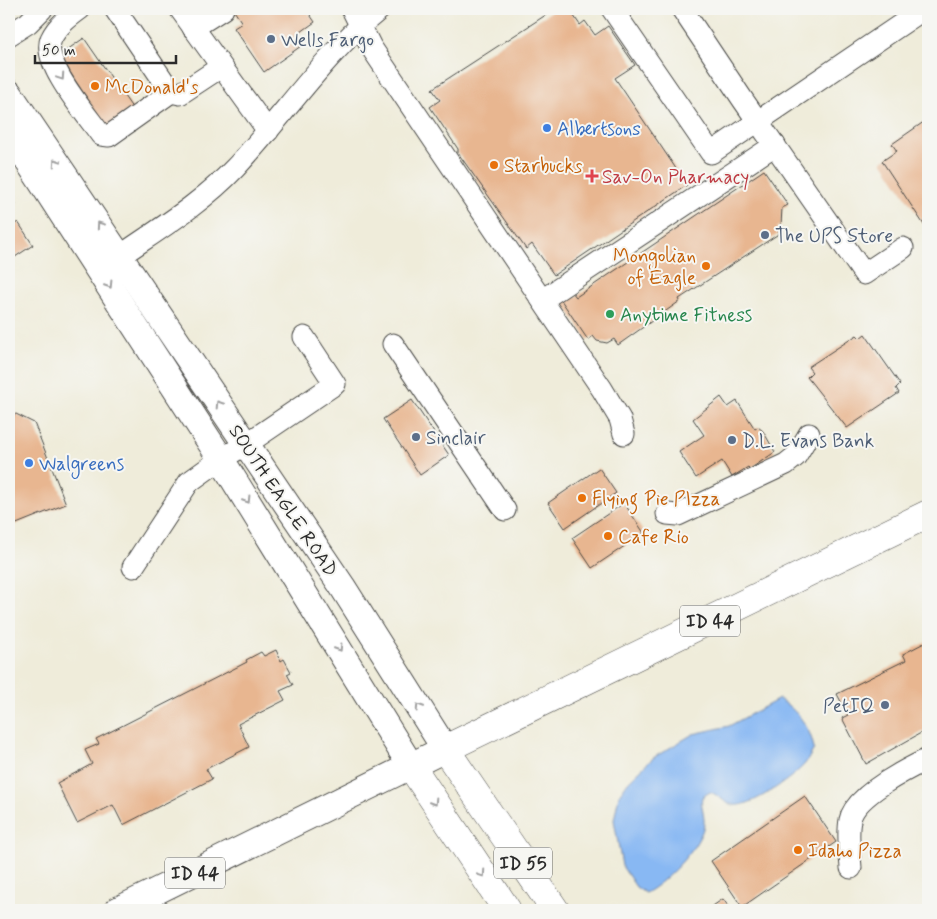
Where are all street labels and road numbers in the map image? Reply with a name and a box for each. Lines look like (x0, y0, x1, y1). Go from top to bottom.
street label: SOUTH EAGLE ROAD (223, 420, 343, 582)
road number: ID 44 (680, 606, 740, 636)
road number: ID 55 (494, 848, 552, 878)
road number: ID 44 (165, 858, 225, 888)

